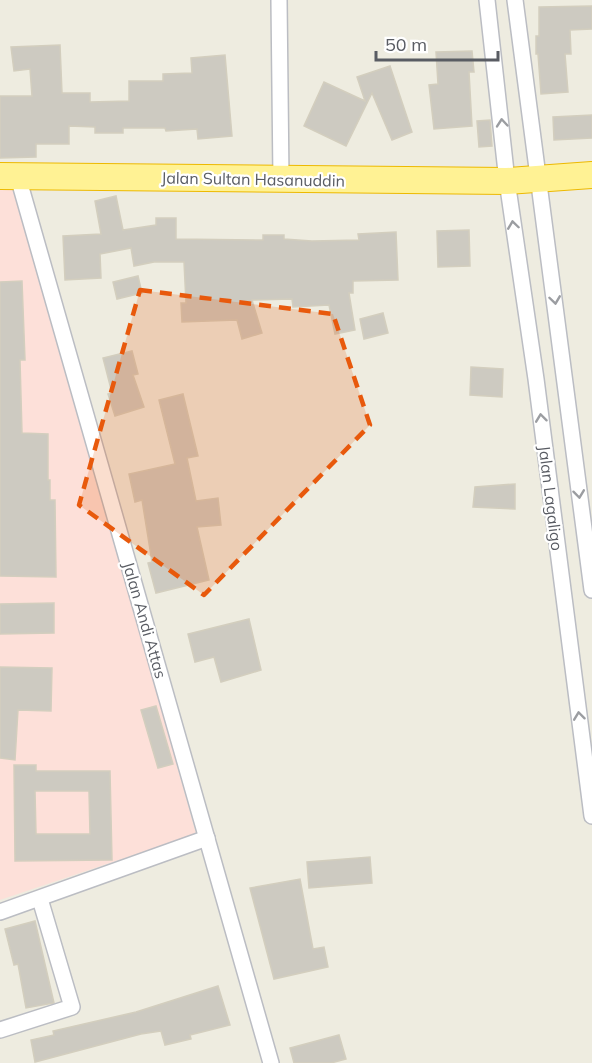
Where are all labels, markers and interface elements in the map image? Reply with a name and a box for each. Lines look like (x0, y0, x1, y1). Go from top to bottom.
scale bar (376, 24, 498, 62)
text: 50 m (385, 33, 427, 56)
one-way arrow (496, 119, 509, 128)
street label: Jalan Sultan Hasanuddin (161, 167, 345, 191)
one-way arrow (508, 221, 520, 230)
one-way arrow (548, 296, 561, 305)
one-way arrow (535, 414, 547, 423)
street label: Jalan Lagaligo (535, 444, 567, 552)
one-way arrow (573, 489, 585, 499)
street label: Jalan Andi Attas (119, 559, 171, 681)
one-way arrow (573, 711, 586, 721)

